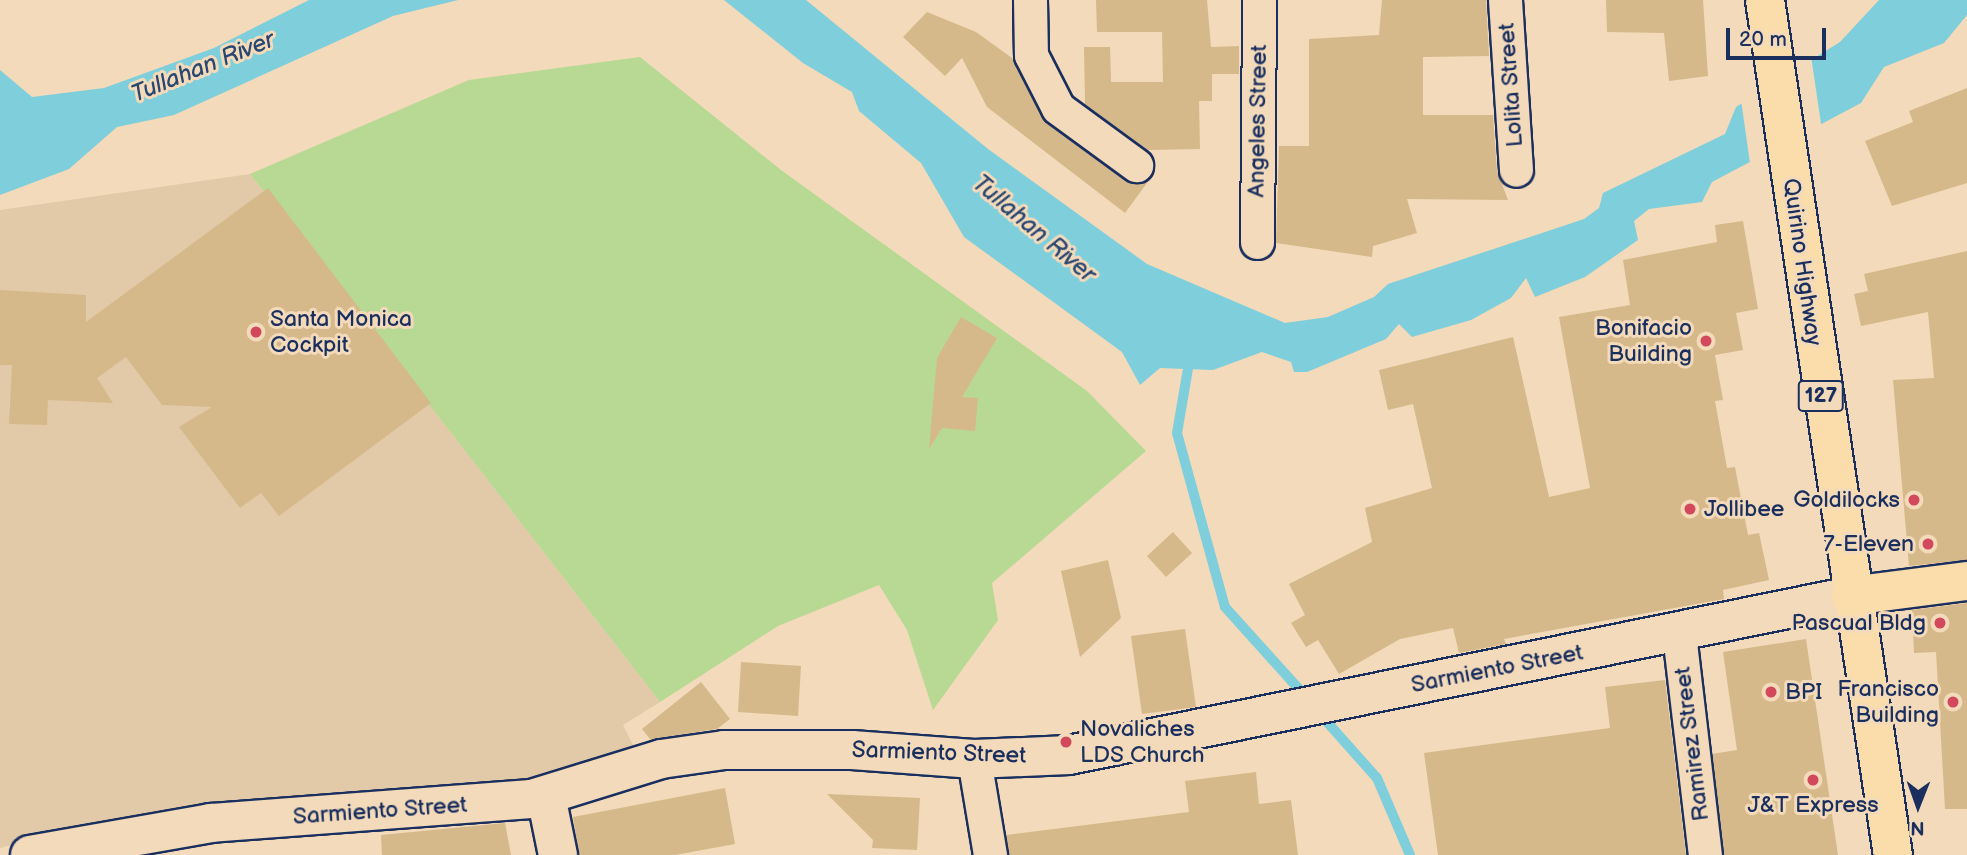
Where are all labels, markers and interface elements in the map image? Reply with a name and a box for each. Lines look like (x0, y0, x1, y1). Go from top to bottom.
scale bar (1729, 14, 1829, 58)
street label: Lolita Street (1493, 22, 1529, 148)
water label: Tullahan River (127, 25, 279, 109)
text: 20 m (1739, 27, 1787, 52)
street label: Angeles Street (1243, 44, 1273, 198)
water label: Tullahan River (967, 169, 1101, 289)
street label: Quirino Highway (1777, 177, 1827, 347)
place label: Santa Monica Cockpit (270, 305, 412, 359)
place label: Bonifacio Building (1595, 314, 1692, 368)
marker: Santa Monica Cockpit (248, 324, 264, 340)
marker: Bonifacio Building (1698, 333, 1714, 349)
road number: 127 (1797, 378, 1846, 414)
place label: Goldilocks (1793, 486, 1900, 514)
marker: Goldilocks (1906, 492, 1922, 508)
place label: Jollibee (1704, 495, 1784, 523)
marker: Jollibee (1682, 501, 1698, 517)
place label: 7-Eleven (1823, 530, 1914, 558)
marker: 7-Eleven (1920, 536, 1936, 552)
place label: Pascual Bldg (1791, 609, 1926, 637)
marker: Pascual Bldg (1932, 615, 1948, 631)
street label: Sarmiento Street (1408, 639, 1586, 699)
street label: Ramirez Street (1669, 665, 1715, 823)
place label: Francisco Building (1837, 675, 1939, 729)
place label: BPI (1785, 678, 1822, 706)
marker: BPI (1763, 684, 1779, 700)
marker: Francisco Building (1945, 694, 1961, 710)
place label: Novaliches LDS Church (1080, 715, 1205, 769)
marker: Novaliches LDS Church (1058, 734, 1074, 750)
street label: Sarmiento Street (851, 736, 1027, 770)
north arrow (1883, 771, 1953, 841)
marker: J&T Express (1805, 772, 1821, 788)
street label: Sarmiento Street (292, 791, 468, 831)
place label: J&T Express (1747, 791, 1879, 819)
text: N (1910, 816, 1925, 839)

